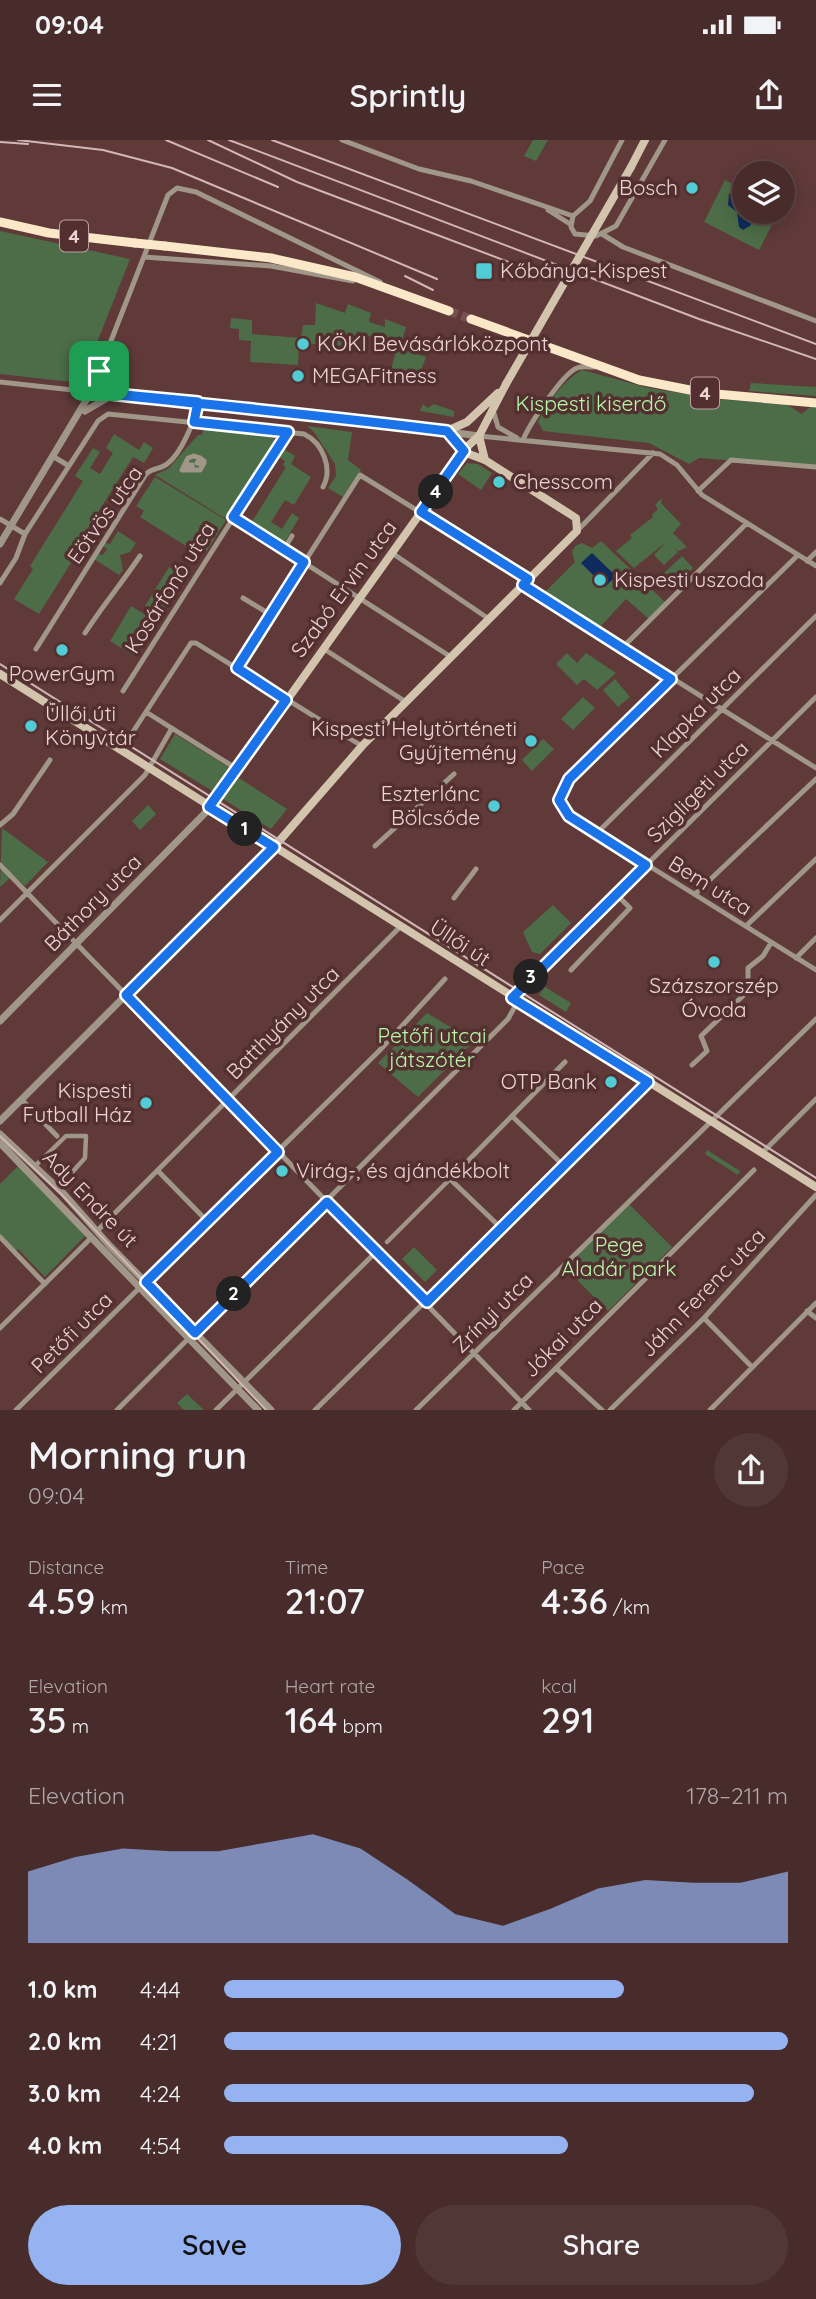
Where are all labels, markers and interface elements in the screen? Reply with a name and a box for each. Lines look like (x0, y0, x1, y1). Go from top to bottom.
text: 09:04 (35, 8, 104, 41)
text: Sprintly (350, 75, 466, 115)
icon: menu (28, 76, 66, 114)
icon: share (750, 76, 788, 114)
map controls (732, 161, 795, 224)
button: layers (732, 161, 795, 224)
place label: Bosch (619, 174, 678, 200)
marker: Bosch (684, 180, 700, 196)
road number: 4 (60, 220, 88, 251)
place label: Kőbánya-Kispest (500, 257, 667, 283)
marker: Kőbánya-Kispest (474, 261, 494, 281)
place label: KÖKI Bevásárlóközpont (317, 330, 548, 356)
marker: KÖKI Bevásárlóközpont (295, 336, 311, 352)
pin (69, 341, 129, 401)
icon: arrive (80, 352, 118, 390)
place label: MEGAFitness (312, 362, 437, 388)
marker: MEGAFitness (290, 368, 306, 384)
road number: 4 (691, 378, 719, 408)
park label: Kispesti kiserdő (516, 390, 666, 416)
street label: Eötvös utca (61, 460, 147, 568)
place label: Chesscom (513, 468, 613, 494)
pin: 4 (418, 474, 453, 510)
marker: Chesscom (491, 474, 507, 490)
text: 4 (430, 479, 441, 503)
street label: Szabó Ervin utca (285, 515, 402, 662)
street label: Kosárfonó utca (118, 517, 220, 658)
place label: Kispesti uszoda (614, 566, 764, 592)
marker: Kispesti uszoda (592, 572, 608, 588)
marker: PowerGym (54, 642, 70, 658)
place label: PowerGym (9, 660, 115, 686)
street label: Klapka utca (645, 662, 746, 763)
place label: Üllői úti Könyvtár (45, 700, 136, 750)
place label: Kispesti Helytörténeti Gyűjtemény (311, 715, 517, 765)
marker: Üllői úti Könyvtár (23, 718, 39, 734)
marker: Kispesti Helytörténeti Gyűjtemény (523, 733, 539, 749)
street label: Szigligeti utca (641, 735, 754, 848)
place label: Eszterlánc Bölcsőde (381, 780, 480, 830)
marker: Eszterlánc Bölcsőde (486, 798, 502, 814)
pin: 1 (228, 812, 262, 846)
text: 1 (241, 816, 248, 840)
street label: Báthory utca (38, 848, 146, 956)
street label: Bem utca (664, 849, 757, 921)
street label: Üllői út (426, 913, 496, 971)
marker: Százszorszép Óvoda (706, 954, 722, 970)
street label: Batthyány utca (220, 960, 344, 1084)
pin: 3 (514, 960, 548, 994)
text: 3 (525, 964, 536, 988)
place label: Százszorszép Óvoda (649, 972, 779, 1022)
park label: Petőfi utcai játszótér (378, 1022, 486, 1072)
place label: OTP Bank (501, 1068, 597, 1094)
marker: OTP Bank (603, 1074, 619, 1090)
place label: Kispesti Futball Ház (23, 1077, 132, 1127)
marker: Kispesti Futball Ház (138, 1095, 154, 1111)
street label: Ady Endre út (38, 1144, 144, 1252)
place label: Virág-, és ajándékbolt (296, 1157, 510, 1183)
marker: Virág-, és ajándékbolt (274, 1163, 290, 1179)
street label: Jáhn Ferenc utca (634, 1223, 770, 1362)
park label: Pege Aladár park (561, 1231, 677, 1281)
street label: Zrínyi utca (447, 1267, 538, 1358)
pin: 2 (216, 1276, 252, 1312)
text: 2 (228, 1281, 239, 1305)
street label: Petőfi utca (25, 1286, 117, 1378)
street label: Jókai utca (517, 1292, 607, 1382)
text: Morning run (28, 1431, 247, 1479)
button: share (714, 1433, 788, 1507)
text: 09:04 (28, 1481, 85, 1510)
text: Distance (28, 1555, 104, 1579)
text: Time (285, 1555, 328, 1579)
text: Pace (541, 1555, 585, 1579)
text: 4.59 (28, 1579, 95, 1623)
text: 21:07 (285, 1579, 365, 1623)
text: 4:36 (541, 1579, 608, 1623)
text: km (95, 1595, 128, 1619)
text: /km (608, 1595, 650, 1619)
text: Elevation (28, 1674, 108, 1698)
text: Heart rate (285, 1674, 375, 1698)
text: kcal (541, 1674, 577, 1698)
text: 35 (28, 1698, 66, 1742)
text: 164 (285, 1698, 337, 1742)
text: 291 (541, 1698, 594, 1742)
text: m (66, 1714, 89, 1738)
text: bpm (337, 1714, 383, 1738)
text: Elevation (28, 1781, 125, 1810)
text: 178–211 m (687, 1781, 788, 1810)
text: 1.0 km (28, 1975, 98, 2004)
text: 4:44 (140, 1975, 181, 2004)
text: 2.0 km (28, 2027, 102, 2056)
text: 4:21 (140, 2027, 178, 2056)
text: 3.0 km (28, 2079, 101, 2108)
text: 4:24 (140, 2079, 181, 2108)
text: 4.0 km (28, 2131, 102, 2160)
text: 4:54 (140, 2131, 181, 2160)
button: Save (28, 2205, 401, 2285)
button: Share (415, 2205, 788, 2285)

